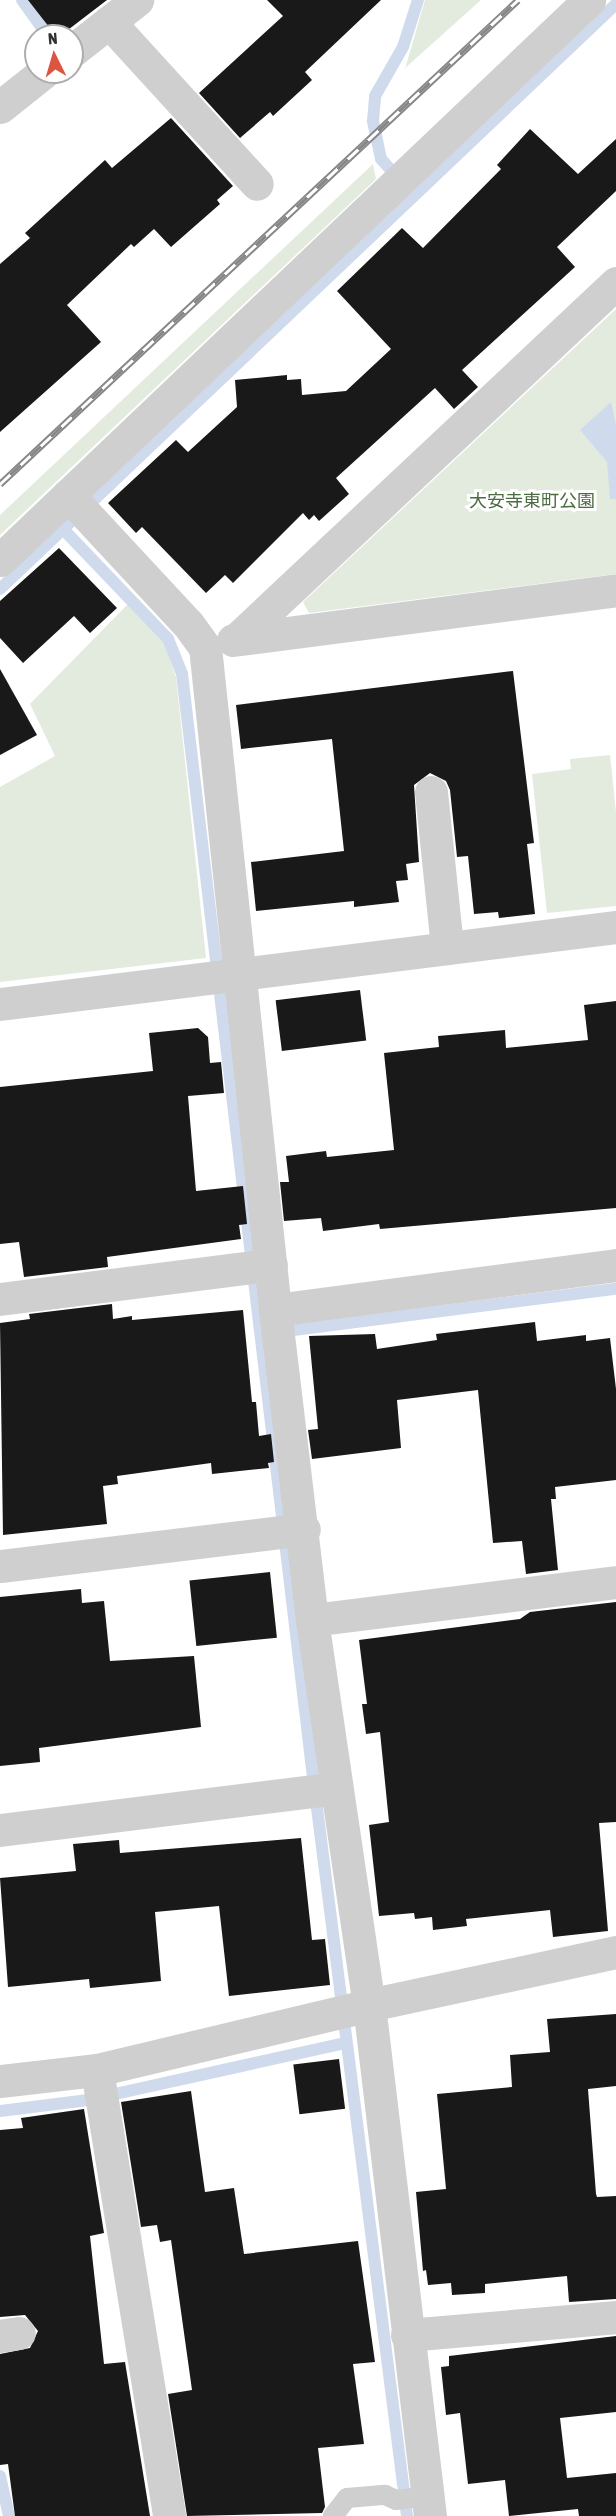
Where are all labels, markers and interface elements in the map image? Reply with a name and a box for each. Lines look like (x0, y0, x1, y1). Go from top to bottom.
north arrow (24, 24, 84, 84)
text: N (47, 29, 58, 47)
park label: 大安寺東町公園 (469, 490, 595, 512)

